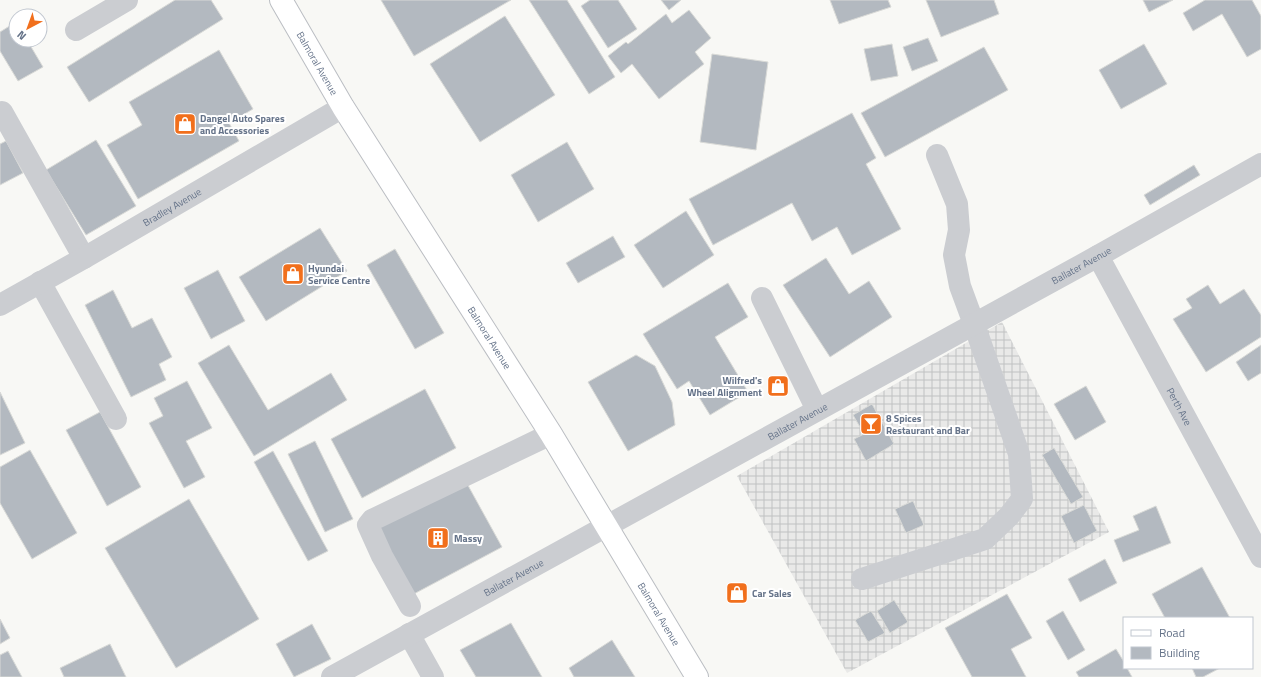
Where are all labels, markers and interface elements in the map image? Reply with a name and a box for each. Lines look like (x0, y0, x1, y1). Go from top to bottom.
north arrow (8, 8, 48, 48)
text: N (13, 27, 30, 44)
street label: Balmoral Avenue (293, 28, 342, 98)
shop icon: Dangel Auto Spares and Accessories (172, 111, 198, 137)
place label: Dangel Auto Spares and Accessories (200, 111, 285, 138)
street label: Bradley Avenue (140, 184, 204, 230)
street label: Ballater Avenue (1049, 243, 1114, 288)
shop icon: Hyundai Service Centre (280, 261, 306, 287)
place label: Hyundai Service Centre (308, 261, 370, 288)
street label: Balmoral Avenue (464, 303, 515, 372)
place label: Wilfred's Wheel Alignment (687, 373, 762, 400)
shop icon: Wilfred's Wheel Alignment (765, 373, 791, 399)
street label: Perth Ave (1163, 385, 1196, 428)
street label: Ballater Avenue (765, 399, 830, 444)
bar icon: 8 Spices Restaurant and Bar (858, 411, 884, 437)
place label: 8 Spices Restaurant and Bar (886, 411, 970, 438)
building icon: Massy (425, 525, 451, 551)
place label: Massy (454, 531, 482, 546)
street label: Ballater Avenue (481, 555, 546, 600)
street label: Balmoral Avenue (634, 579, 684, 648)
shop icon: Car Sales (724, 580, 750, 606)
place label: Car Sales (752, 586, 792, 601)
legend (1123, 617, 1253, 669)
text: Road (1159, 623, 1185, 642)
text: Building (1159, 643, 1200, 662)

